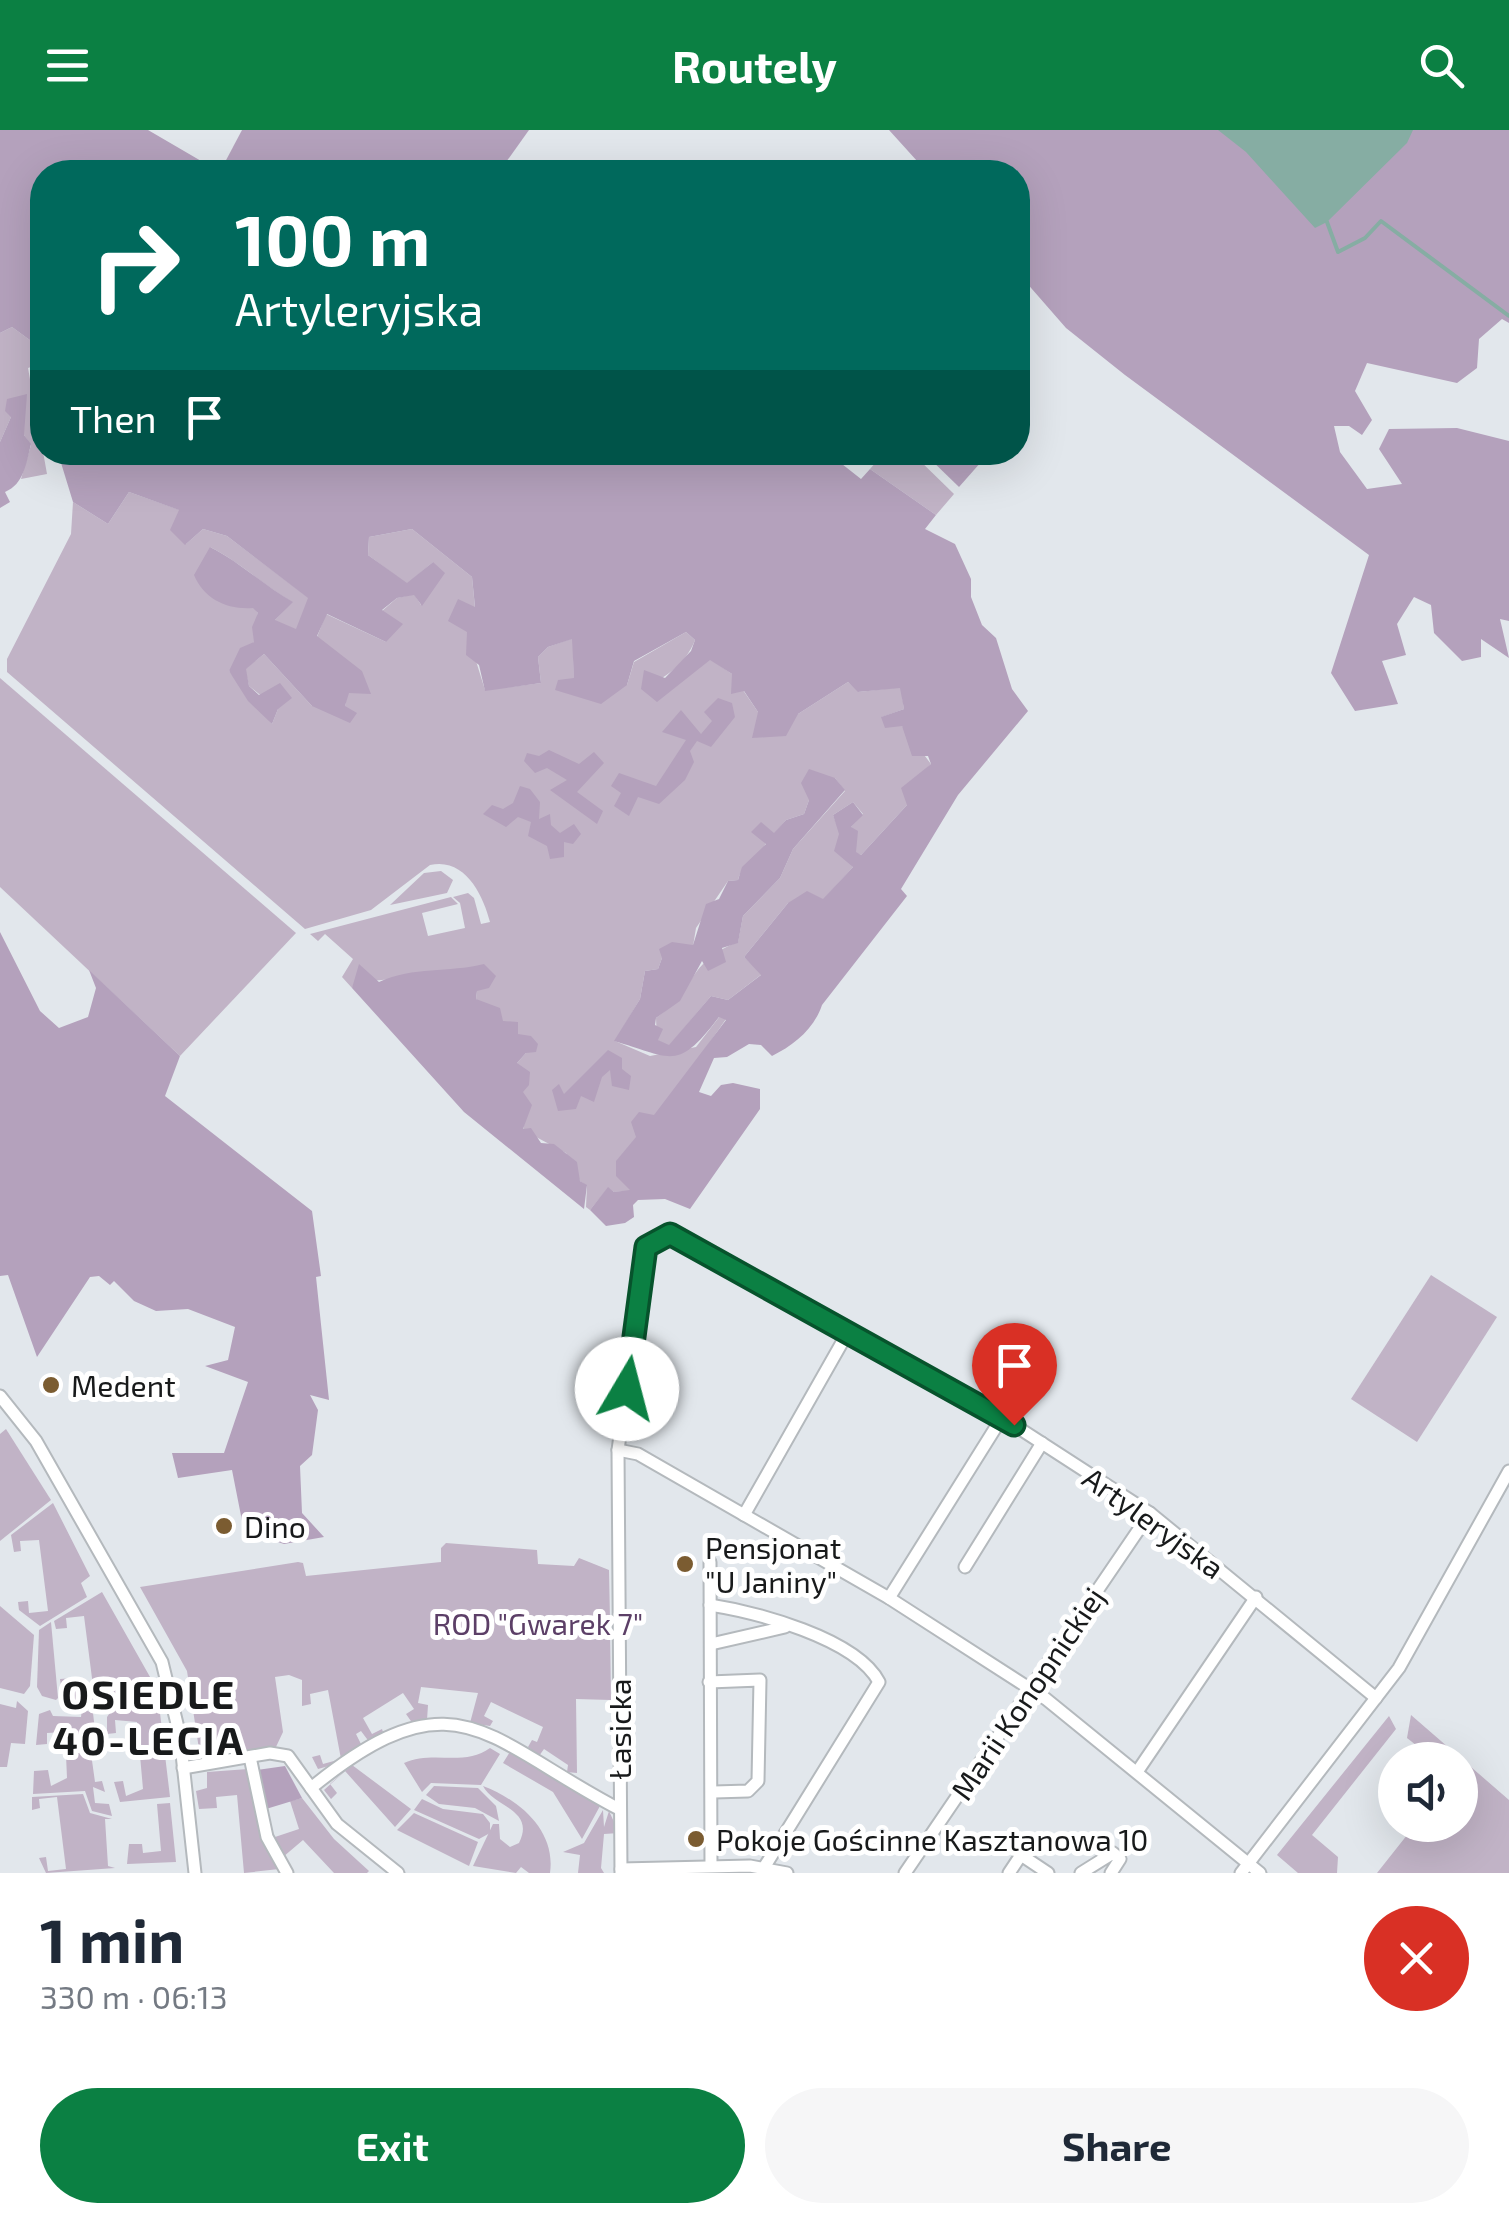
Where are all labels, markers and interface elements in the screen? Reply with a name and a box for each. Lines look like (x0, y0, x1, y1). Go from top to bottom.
icon: menu (40, 38, 95, 93)
text: Routely (672, 38, 837, 92)
icon: search (1414, 38, 1469, 93)
text: 100 m (235, 196, 430, 280)
icon: right (70, 200, 200, 330)
text: Artyleryjska (235, 281, 483, 335)
icon: arrive (177, 390, 232, 445)
text: Then (70, 395, 157, 441)
pin (972, 1323, 1057, 1426)
position arrow (575, 1337, 679, 1441)
icon: arrive (987, 1338, 1042, 1393)
place label: Medent (71, 1367, 176, 1403)
marker: Medent (40, 1374, 62, 1396)
street label: Artyleryjska (1077, 1459, 1231, 1585)
place label: Dino (244, 1508, 306, 1544)
marker: Dino (213, 1515, 235, 1537)
place label: Pensjonat "U Janiny" (705, 1529, 841, 1599)
marker: Pensjonat "U Janiny" (674, 1553, 696, 1575)
street label: Marii Konopnickiej (943, 1580, 1111, 1806)
park label: ROD "Gwarek 7" (433, 1605, 643, 1641)
district label: OSIEDLE 40-LECIA (53, 1669, 245, 1763)
street label: Łasicka (601, 1678, 637, 1780)
map controls (1378, 1742, 1478, 1842)
button: sound (1378, 1742, 1478, 1842)
place label: Pokoje Gościnne Kasztanowa 10 (716, 1821, 1148, 1857)
marker: Pokoje Gościnne Kasztanowa 10 (685, 1828, 707, 1850)
text: 1 min (40, 1903, 184, 1975)
button: close (1364, 1906, 1469, 2011)
text: 330 m · 06:13 (40, 1977, 228, 2015)
button: Exit (40, 2088, 745, 2203)
button: Share (765, 2088, 1469, 2203)

